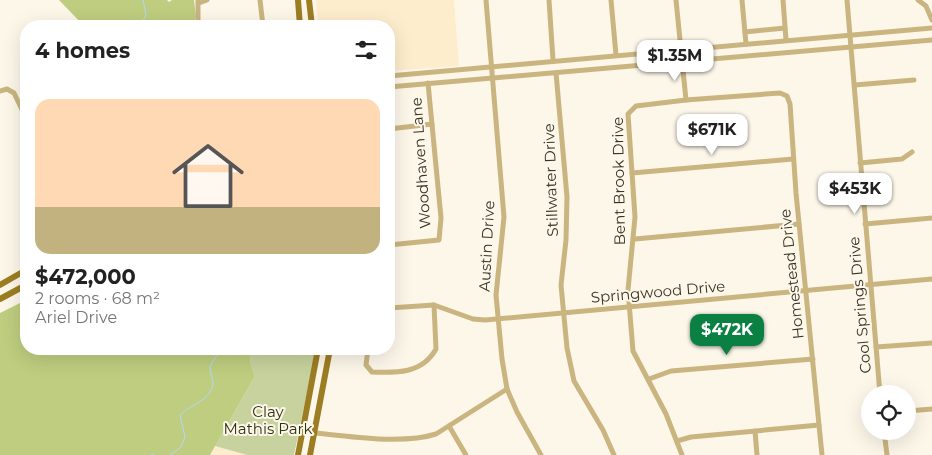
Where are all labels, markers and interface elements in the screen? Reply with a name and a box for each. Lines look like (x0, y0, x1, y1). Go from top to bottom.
icon: filters (352, 36, 380, 64)
text: 4 homes (35, 38, 130, 63)
pin: $1.35M (634, 39, 716, 82)
text: $1.35M (648, 46, 702, 65)
street label: Woodhaven Lane (406, 97, 435, 229)
pin: $671K (677, 114, 747, 156)
street label: Bent Brook Drive (608, 117, 629, 246)
text: $671K (688, 120, 736, 139)
street label: Stillwater Drive (539, 123, 562, 237)
icon: home (163, 131, 253, 221)
pin: $453K (820, 172, 890, 215)
text: $453K (829, 179, 881, 198)
street label: Austin Drive (475, 200, 498, 292)
street label: Homestead Drive (775, 208, 808, 340)
street label: Cool Springs Drive (844, 236, 875, 374)
text: $472,000 (35, 264, 136, 289)
street label: Springwood Drive (590, 276, 726, 307)
text: 2 rooms · 68 m² (35, 289, 160, 308)
text: Ariel Drive (35, 308, 117, 327)
pin: $472K (692, 314, 762, 356)
text: $472K (701, 320, 753, 339)
map controls (861, 385, 916, 440)
button: locate (861, 385, 916, 440)
park label: Clay Mathis Park (224, 402, 313, 438)

